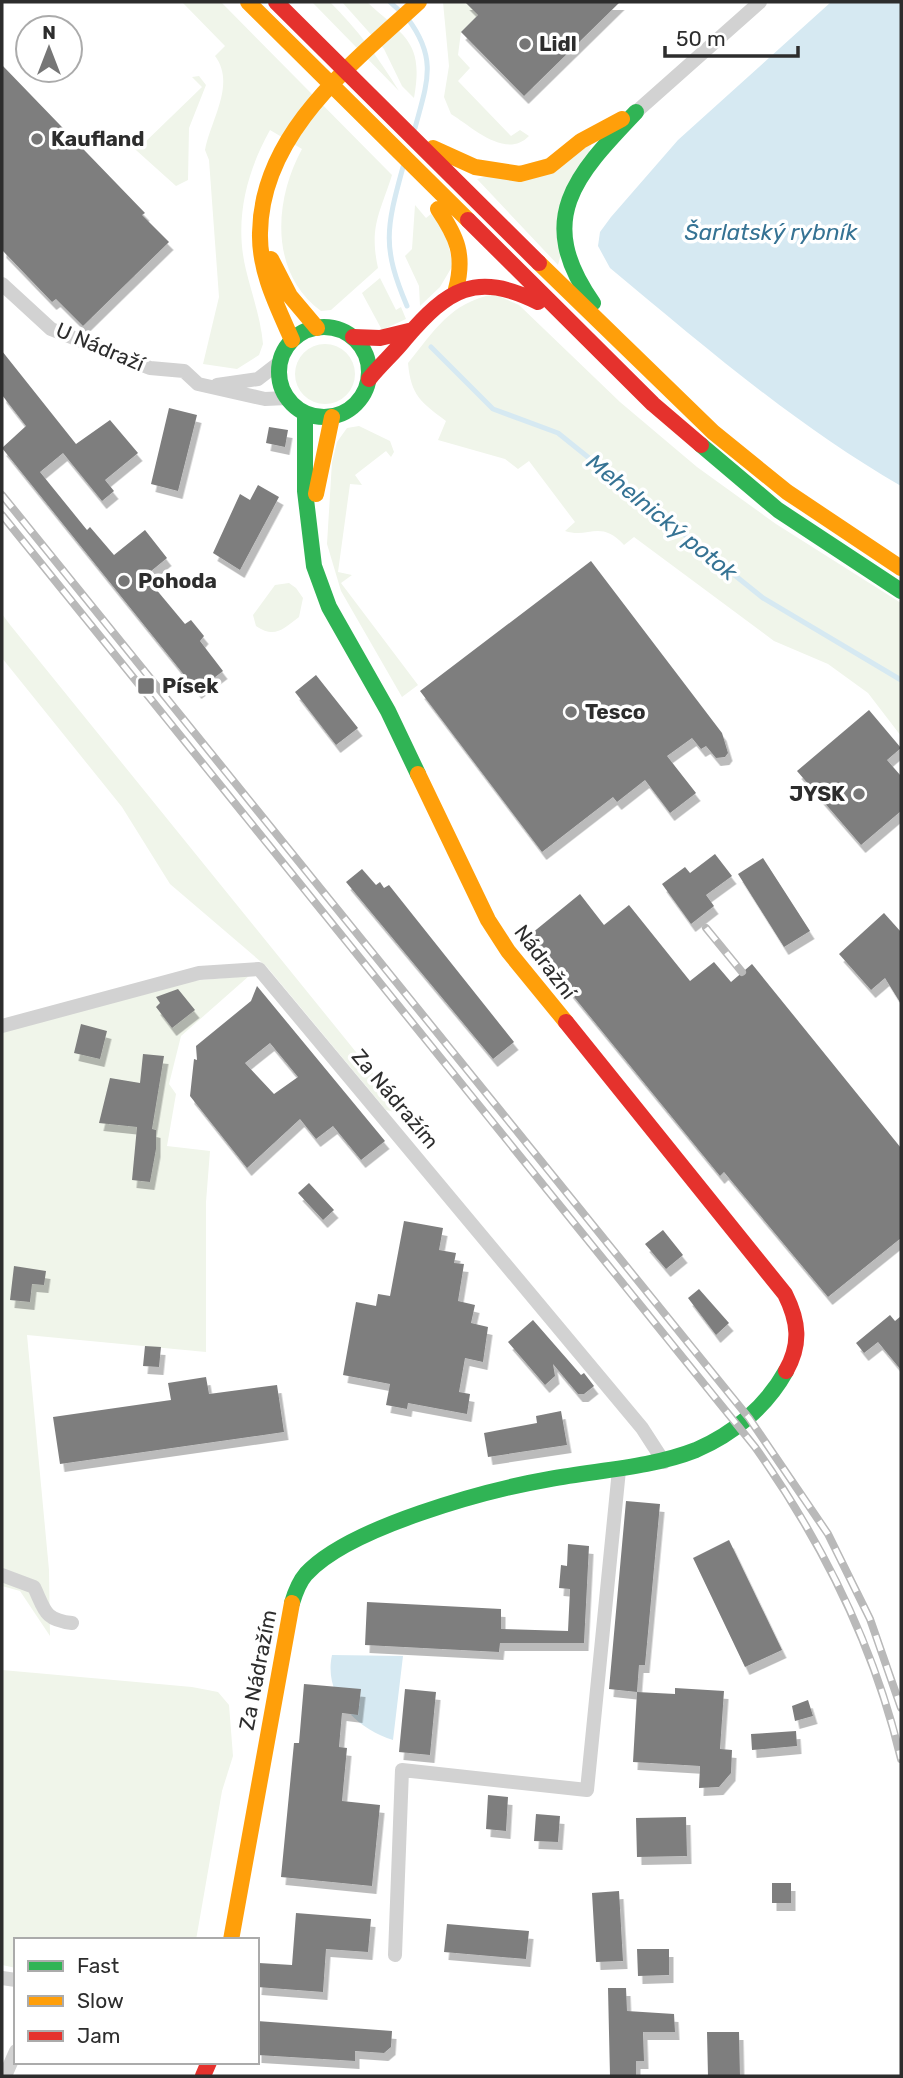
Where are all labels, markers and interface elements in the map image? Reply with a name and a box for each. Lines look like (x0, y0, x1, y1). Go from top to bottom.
north arrow (14, 14, 84, 84)
scale bar (665, 14, 798, 58)
text: N (42, 21, 56, 44)
text: 50 m (676, 26, 726, 51)
place label: Lidl (539, 31, 577, 56)
marker: Lidl (517, 36, 533, 52)
place label: Kaufland (51, 126, 145, 151)
marker: Kaufland (29, 131, 45, 147)
water label: Šarlatský rybník (685, 218, 859, 246)
street label: U Nádraží (52, 317, 149, 377)
water label: Mehelnický potok (581, 448, 744, 587)
place label: Pohoda (138, 568, 217, 593)
marker: Pohoda (116, 573, 132, 589)
place label: Písek (162, 673, 219, 698)
marker: Písek (136, 676, 156, 696)
place label: Tesco (585, 699, 646, 724)
marker: Tesco (563, 704, 579, 720)
place label: JYSK (789, 781, 845, 806)
marker: JYSK (851, 786, 867, 802)
street label: Nádražní (509, 920, 582, 1005)
street label: Za Nádražím (347, 1044, 444, 1153)
street label: Za Nádražím (234, 1608, 281, 1732)
legend (14, 1938, 259, 2064)
text: Fast (77, 1953, 119, 1978)
text: Slow (77, 1988, 124, 2013)
text: Jam (77, 2023, 121, 2048)

